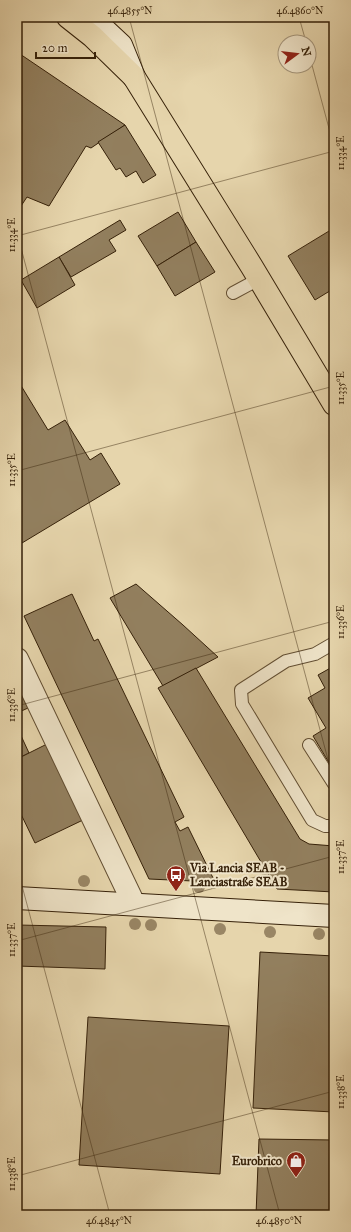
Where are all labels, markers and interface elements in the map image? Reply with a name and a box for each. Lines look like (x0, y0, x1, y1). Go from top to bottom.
text: 46.4855°N (107, 5, 153, 17)
text: 46.4860°N (277, 5, 324, 17)
scale bar (36, 34, 95, 60)
north arrow (277, 34, 317, 74)
text: 20 m (42, 41, 68, 55)
text: N (299, 45, 314, 58)
text: 11.334°E (335, 136, 347, 170)
text: 11.334°E (6, 218, 18, 252)
text: 11.335°E (335, 371, 347, 405)
text: 11.335°E (6, 453, 18, 487)
text: 11.336°E (335, 605, 347, 639)
text: 11.336°E (6, 688, 18, 722)
text: 11.337°E (335, 840, 347, 874)
place label: Via Lancia SEAB - Lanciastraße SEAB (189, 861, 287, 889)
bus stop icon: Via Lancia SEAB - Lanciastraße SEAB (165, 864, 187, 892)
text: 11.337°E (6, 923, 18, 957)
text: 11.338°E (335, 1075, 347, 1109)
shop icon: Eurobrico (285, 1150, 307, 1178)
place label: Eurobrico (232, 1154, 282, 1168)
text: 11.338°E (6, 1157, 18, 1191)
text: 46.4845°N (86, 1215, 133, 1227)
text: 46.4850°N (256, 1215, 303, 1227)

